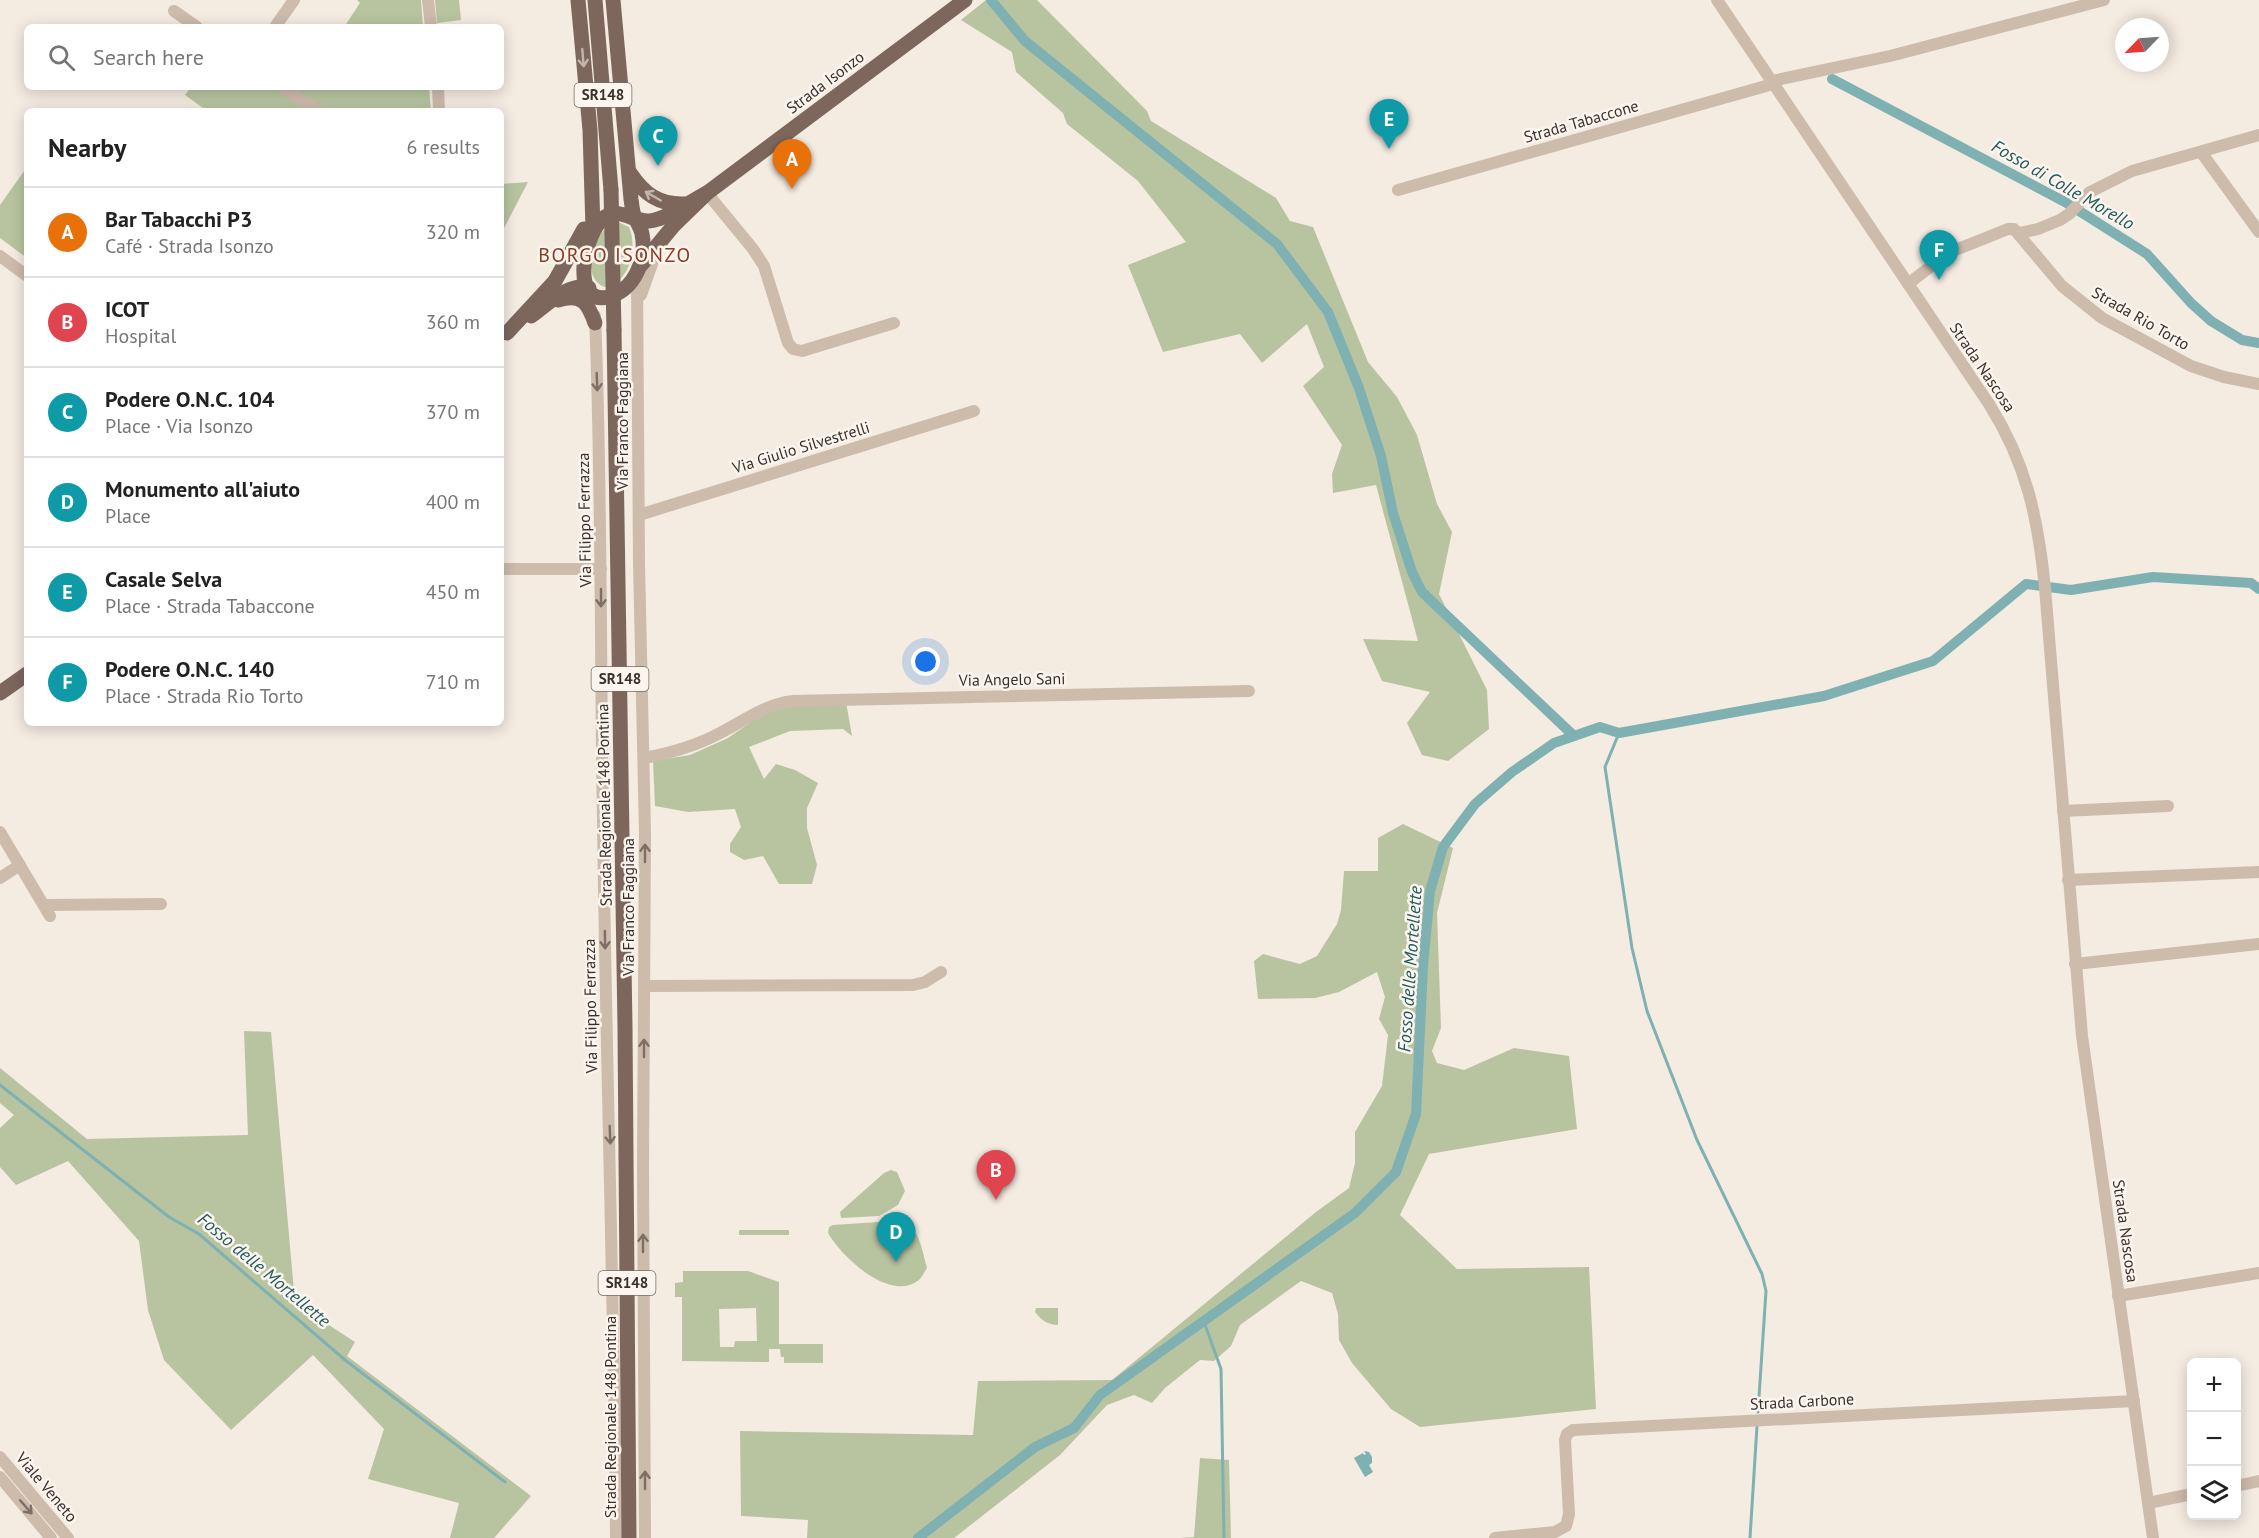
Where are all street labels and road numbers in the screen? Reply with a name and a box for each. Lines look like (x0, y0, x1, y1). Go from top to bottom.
street label: Strada Isonzo (782, 46, 868, 118)
road number: SR148 (574, 83, 632, 107)
street label: Strada Tabaccone (1521, 95, 1641, 147)
street label: Strada Rio Torto (2089, 282, 2193, 354)
street label: Strada Nascosa (1946, 318, 2020, 416)
street label: Via Franco Faggiana (612, 352, 632, 491)
street label: Via Giulio Silvestrelli (729, 417, 872, 478)
street label: Via Filippo Ferrazza (573, 452, 595, 589)
road number: SR148 (592, 667, 648, 691)
street label: Via Angelo Sani (957, 668, 1066, 690)
street label: Strada Regionale 148 Pontina (592, 704, 616, 906)
street label: Via Franco Faggiana (618, 838, 638, 977)
street label: Via Filippo Ferrazza (579, 938, 601, 1075)
street label: Strada Nascosa (2109, 1178, 2143, 1284)
road number: SR148 (598, 1271, 656, 1295)
street label: Strada Regionale 148 Pontina (600, 1316, 620, 1518)
street label: Strada Carbone (1749, 1388, 1855, 1414)
street label: Viale Veneto (11, 1447, 82, 1526)

